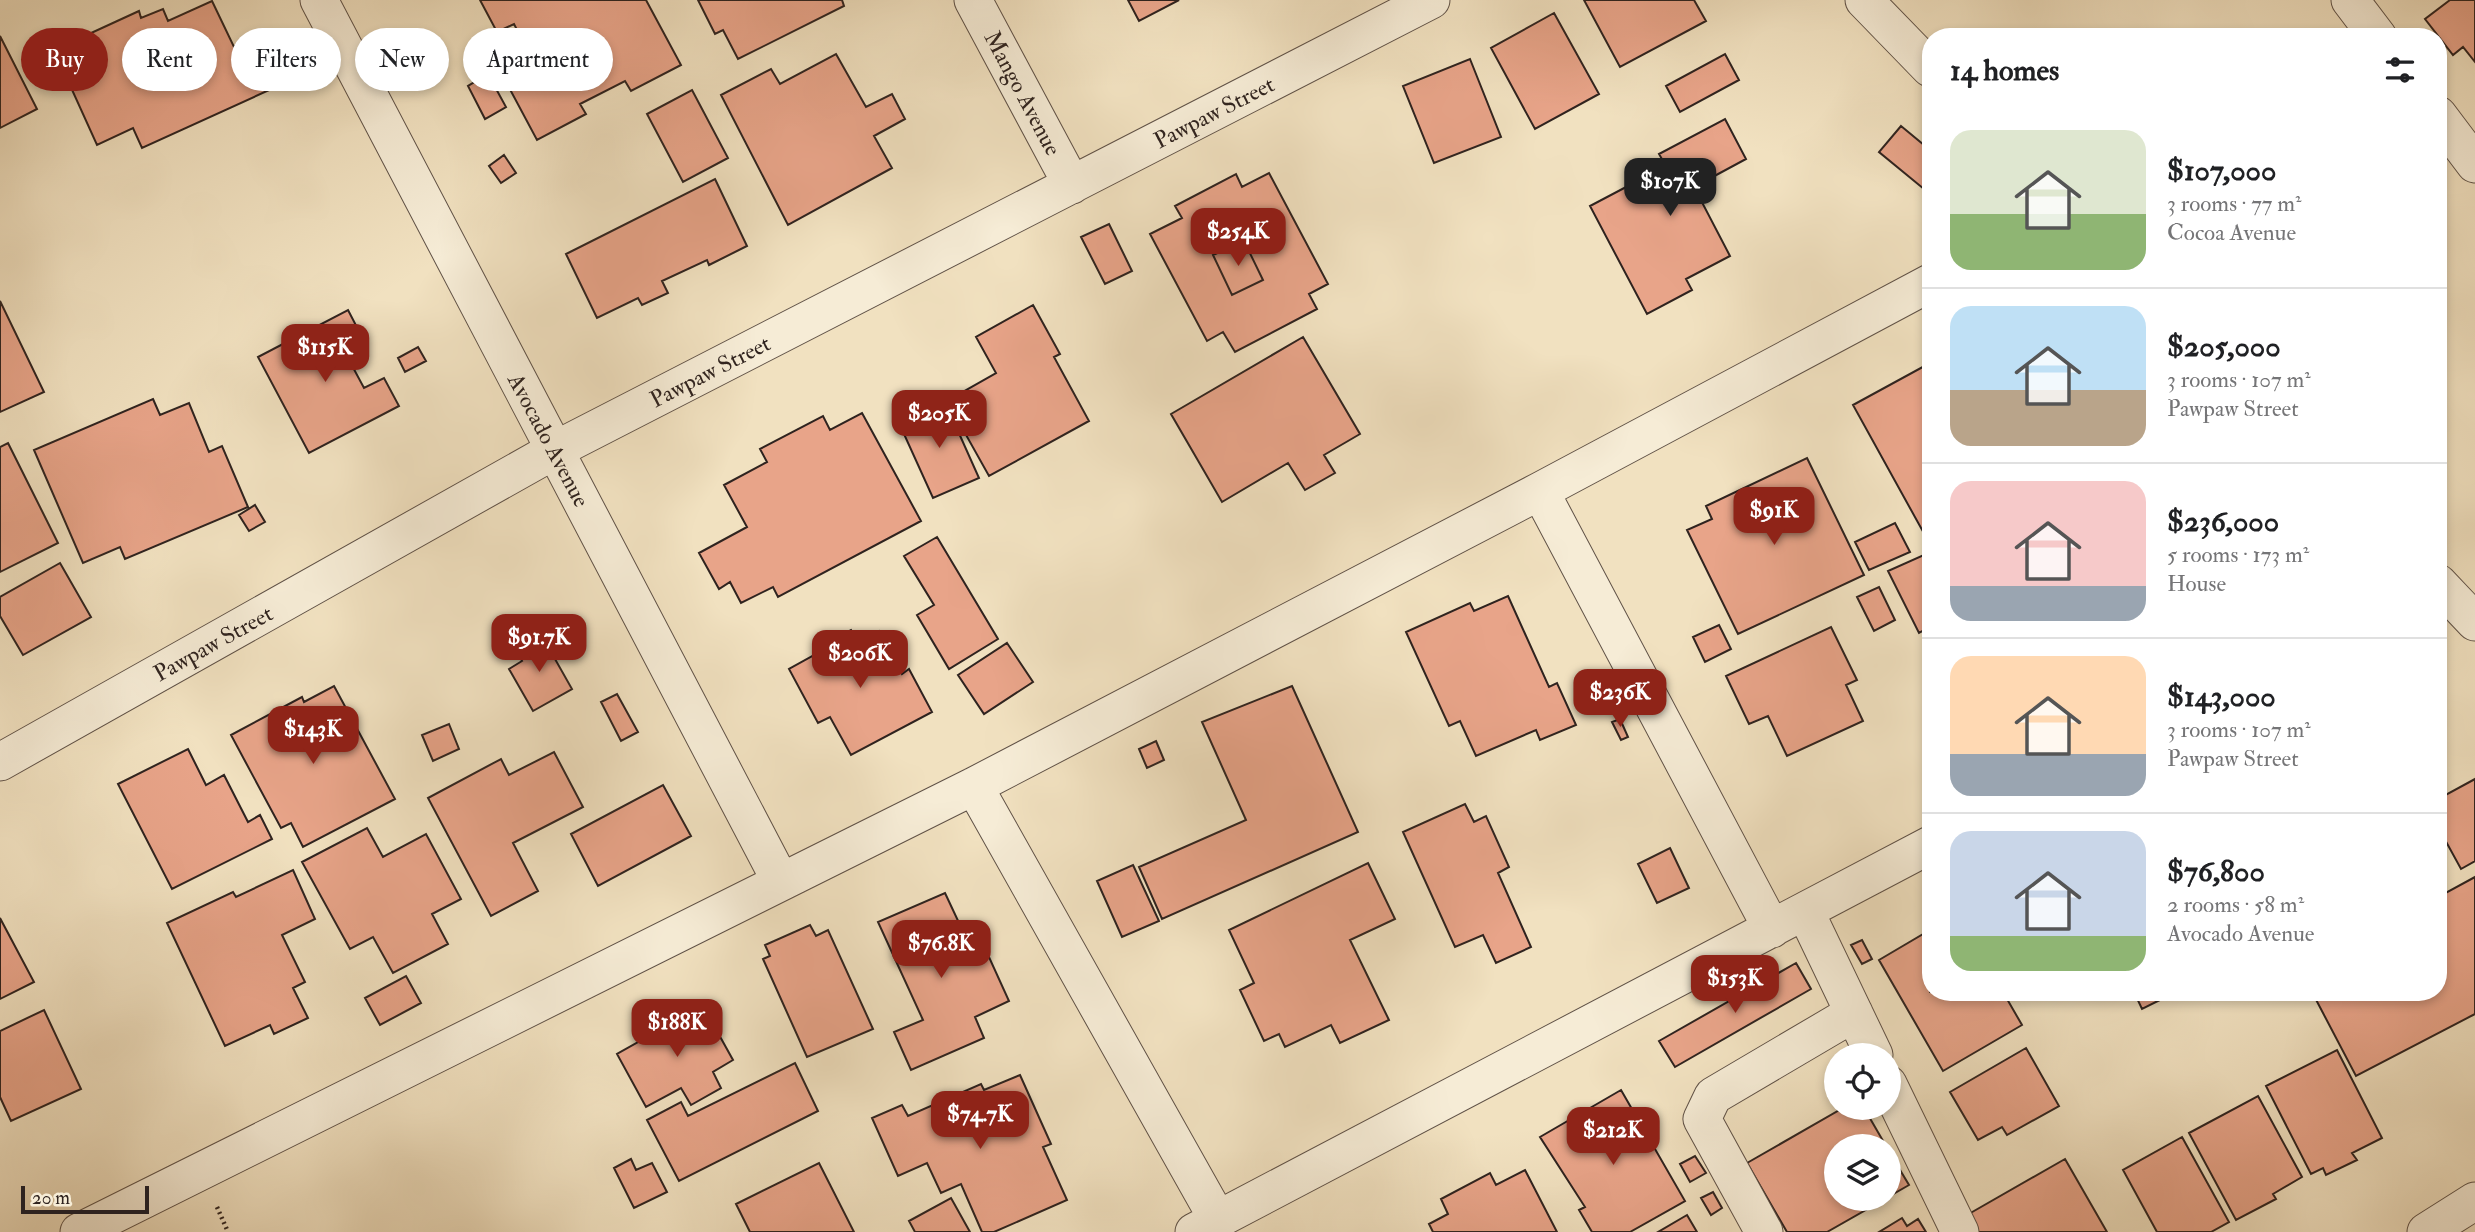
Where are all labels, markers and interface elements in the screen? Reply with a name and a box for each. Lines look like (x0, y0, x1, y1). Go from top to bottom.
street label: Mango Avenue (978, 26, 1068, 161)
chip: Buy (21, 28, 108, 91)
chip: Rent (122, 28, 217, 91)
chip: Filters (231, 28, 341, 91)
chip: New (355, 28, 449, 91)
chip: Apartment (463, 28, 613, 91)
icon: filters (2381, 51, 2419, 89)
text: 14 homes (1950, 52, 2059, 89)
street label: Pawpaw Street (1149, 70, 1280, 156)
text: $107,000 (2167, 152, 2276, 189)
pin: $107K (1621, 158, 1719, 218)
icon: home (2006, 158, 2090, 242)
text: $107K (1640, 166, 1700, 195)
text: 3 rooms · 77 m² (2167, 189, 2302, 218)
pin: $254K (1189, 208, 1287, 268)
text: $254K (1207, 216, 1269, 245)
text: Cocoa Avenue (2167, 218, 2296, 247)
pin: $115K (276, 324, 374, 384)
text: $205,000 (2167, 328, 2281, 365)
street label: Pawpaw Street (645, 329, 776, 415)
text: $115K (297, 332, 353, 361)
icon: home (2006, 334, 2090, 418)
text: 3 rooms · 107 m² (2167, 365, 2311, 394)
street label: Avocado Avenue (501, 367, 596, 512)
pin: $205K (890, 391, 988, 450)
text: Pawpaw Street (2167, 394, 2299, 423)
text: $205K (908, 398, 970, 427)
pin: $91K (1733, 488, 1815, 547)
text: $91K (1749, 495, 1799, 524)
text: $236,000 (2167, 503, 2279, 540)
icon: home (2006, 509, 2090, 593)
text: 5 rooms · 173 m² (2167, 540, 2309, 569)
text: House (2167, 569, 2226, 598)
street label: Pawpaw Street (149, 599, 278, 689)
pin: $91.7K (482, 614, 596, 674)
text: $91.7K (507, 622, 571, 651)
pin: $206K (811, 630, 909, 690)
text: $206K (828, 638, 892, 667)
pin: $236K (1571, 670, 1669, 729)
text: $236K (1589, 677, 1651, 706)
text: $143,000 (2167, 678, 2276, 715)
icon: home (2006, 684, 2090, 768)
pin: $143K (264, 706, 362, 766)
text: $143K (284, 714, 342, 743)
text: 3 rooms · 107 m² (2167, 715, 2311, 744)
text: Pawpaw Street (2167, 744, 2299, 773)
text: $76,800 (2167, 853, 2265, 890)
icon: home (2006, 859, 2090, 943)
text: 2 rooms · 58 m² (2167, 890, 2304, 919)
text: Avocado Avenue (2167, 919, 2314, 948)
pin: $76.8K (884, 920, 998, 980)
text: $76.8K (908, 928, 974, 957)
pin: $153K (1686, 956, 1784, 1015)
text: $153K (1707, 963, 1763, 992)
pin: $188K (628, 1000, 726, 1059)
text: $188K (648, 1007, 706, 1036)
map controls (1824, 1043, 1901, 1211)
button: locate (1824, 1043, 1901, 1120)
pin: $74.7K (923, 1092, 1037, 1151)
text: $74.7K (947, 1099, 1013, 1128)
pin: $212K (1564, 1108, 1662, 1167)
text: $212K (1583, 1115, 1643, 1144)
button: layers (1824, 1134, 1901, 1211)
scale bar (21, 1183, 149, 1215)
text: 20 m (32, 1186, 70, 1210)

